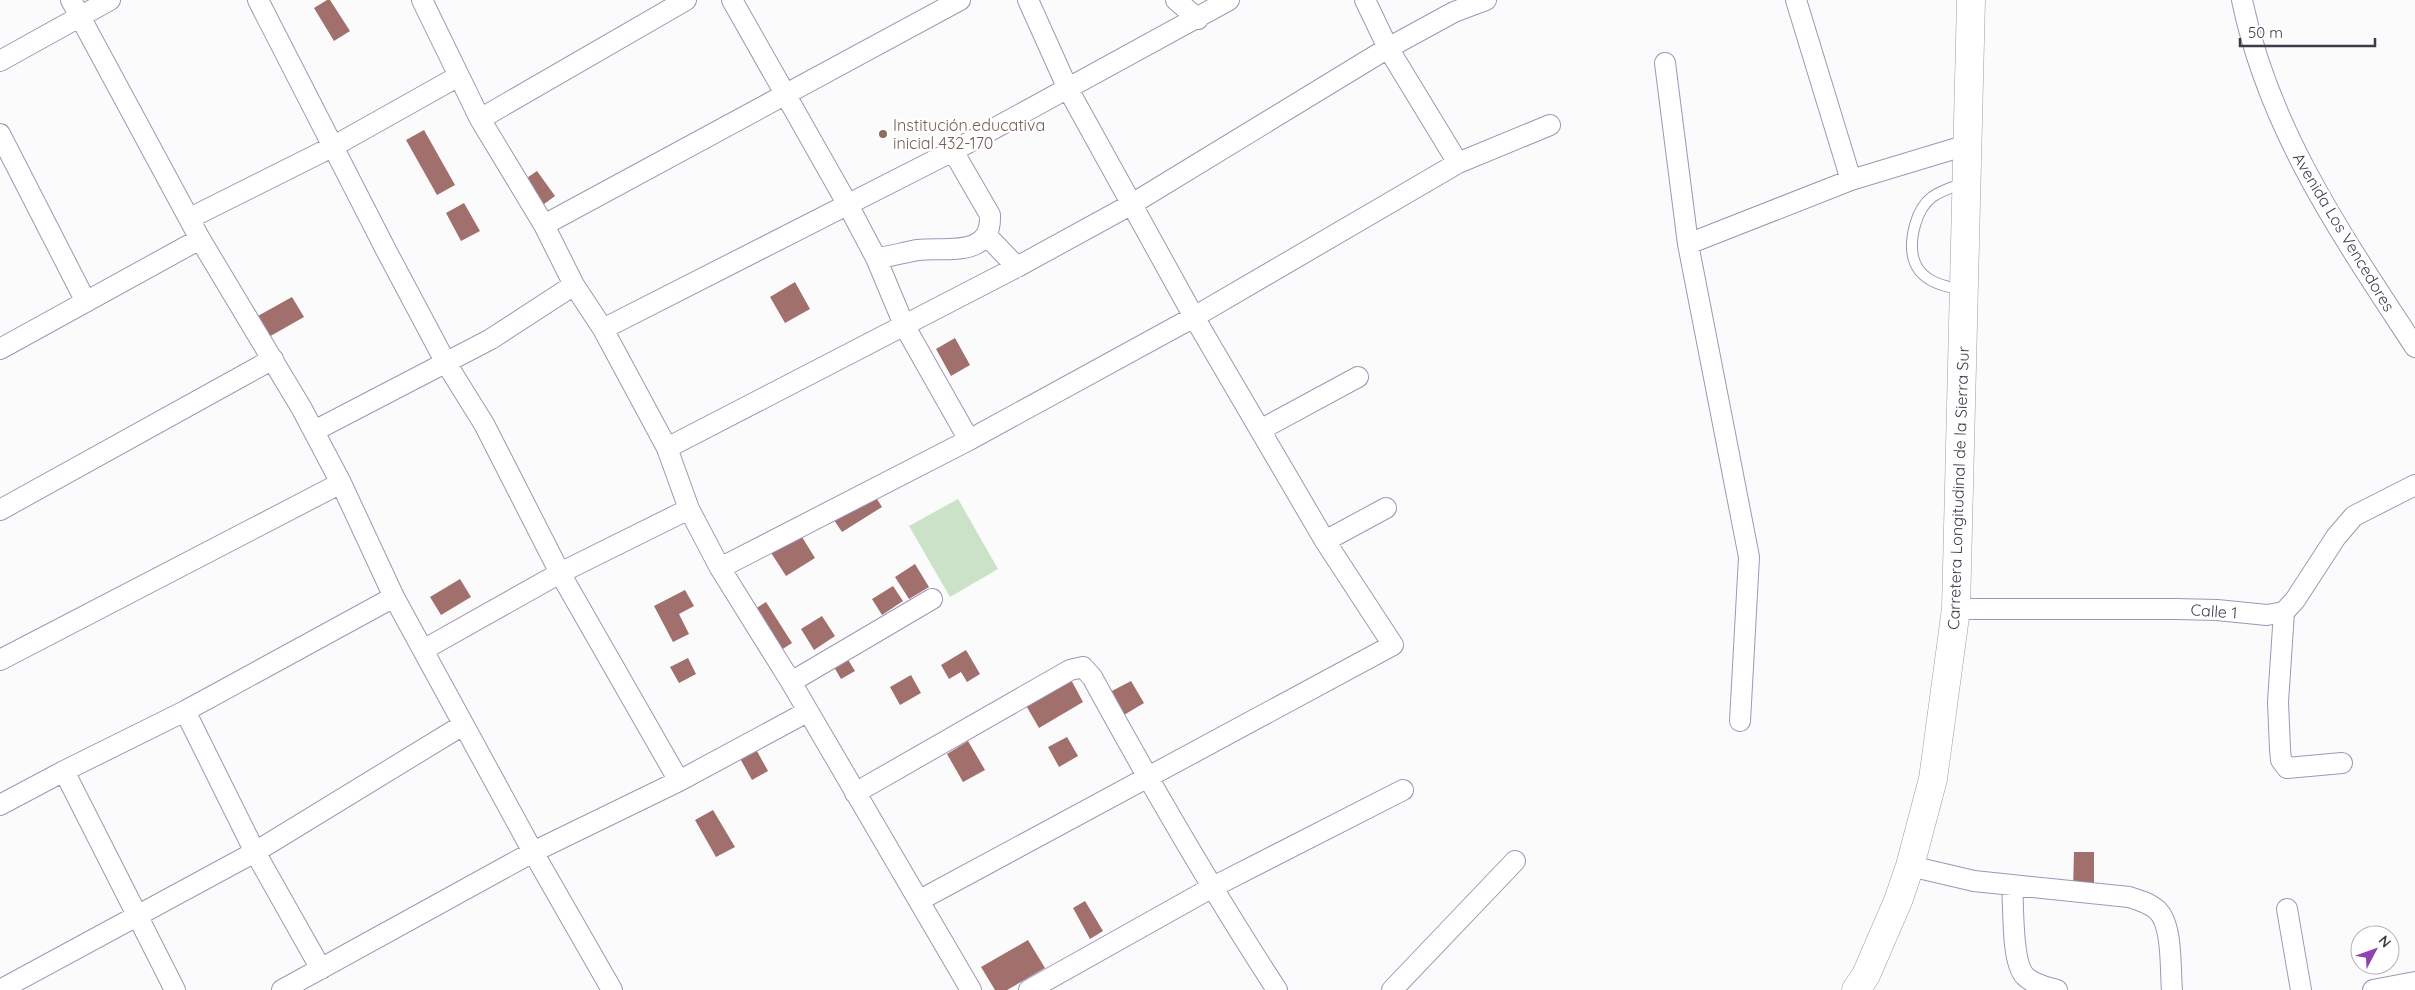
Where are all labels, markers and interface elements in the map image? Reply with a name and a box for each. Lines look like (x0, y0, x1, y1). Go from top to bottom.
scale bar (2240, 15, 2375, 47)
text: 50 m (2248, 23, 2283, 42)
place label: Institución educativa inicial 432-170 (893, 115, 1045, 153)
marker: Institución educativa inicial 432-170 (877, 128, 889, 140)
street label: Avenida Los Vencedores (2289, 149, 2399, 315)
street label: Carretera Longitudinal de la Sierra Sur (1943, 346, 1973, 630)
street label: Calle 1 (2190, 599, 2238, 623)
north arrow (2350, 925, 2400, 975)
text: N (2375, 932, 2395, 951)

